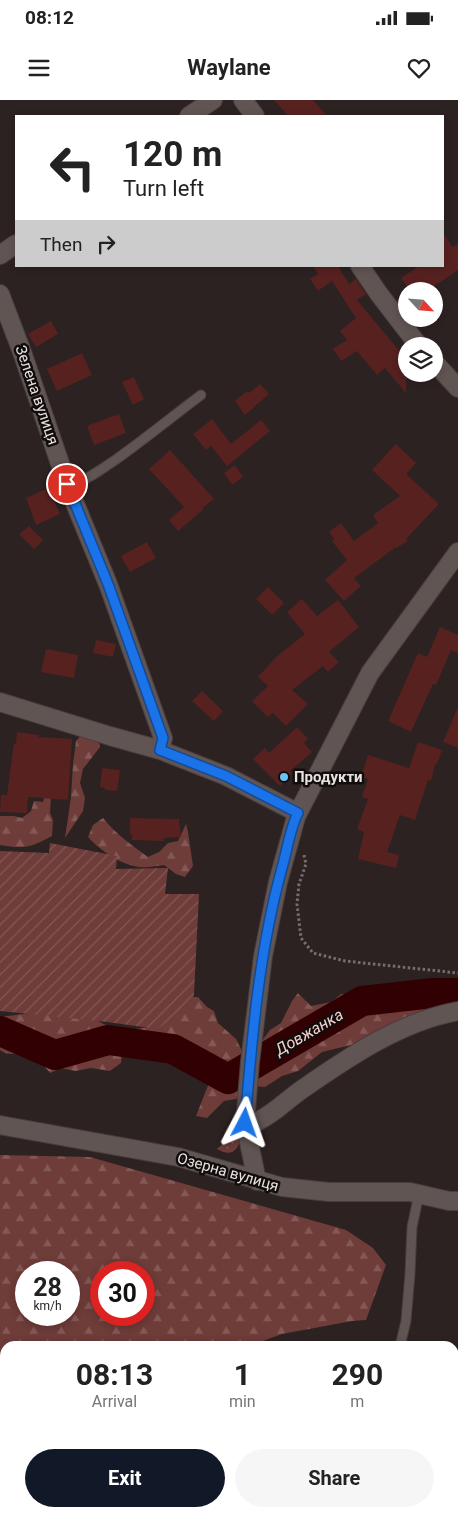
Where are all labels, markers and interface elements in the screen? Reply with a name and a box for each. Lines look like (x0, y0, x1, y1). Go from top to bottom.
text: 08:12 (25, 6, 74, 29)
icon: menu (25, 54, 53, 82)
icon: heart (405, 54, 433, 82)
text: Waylane (187, 55, 271, 80)
text: 120 m (123, 134, 222, 175)
icon: left (40, 135, 105, 200)
text: Turn left (123, 176, 204, 201)
icon: right (92, 230, 120, 258)
text: Then (40, 233, 82, 256)
north arrow (398, 282, 442, 328)
map controls (398, 282, 443, 382)
button: layers (398, 337, 443, 382)
street label: Зелена вулиця (12, 343, 62, 447)
pin (46, 463, 88, 505)
icon: arrive (53, 470, 81, 498)
place label: Продукти (294, 768, 363, 786)
marker: Продукти (278, 771, 290, 783)
water label: Довжанка (271, 1005, 346, 1060)
position arrow (218, 1096, 270, 1148)
street label: Озерна вулиця (175, 1149, 281, 1195)
speed limit sign: 30 (90, 1261, 155, 1326)
text: 28 (33, 1273, 62, 1302)
text: km/h (33, 1299, 62, 1313)
text: 08:13 (76, 1357, 153, 1392)
text: 1 (234, 1357, 251, 1392)
text: 290 (332, 1357, 383, 1392)
text: Arrival (92, 1392, 137, 1411)
text: min (229, 1392, 256, 1411)
text: m (350, 1392, 364, 1411)
button: Exit (25, 1449, 225, 1507)
button: Share (235, 1449, 434, 1507)

